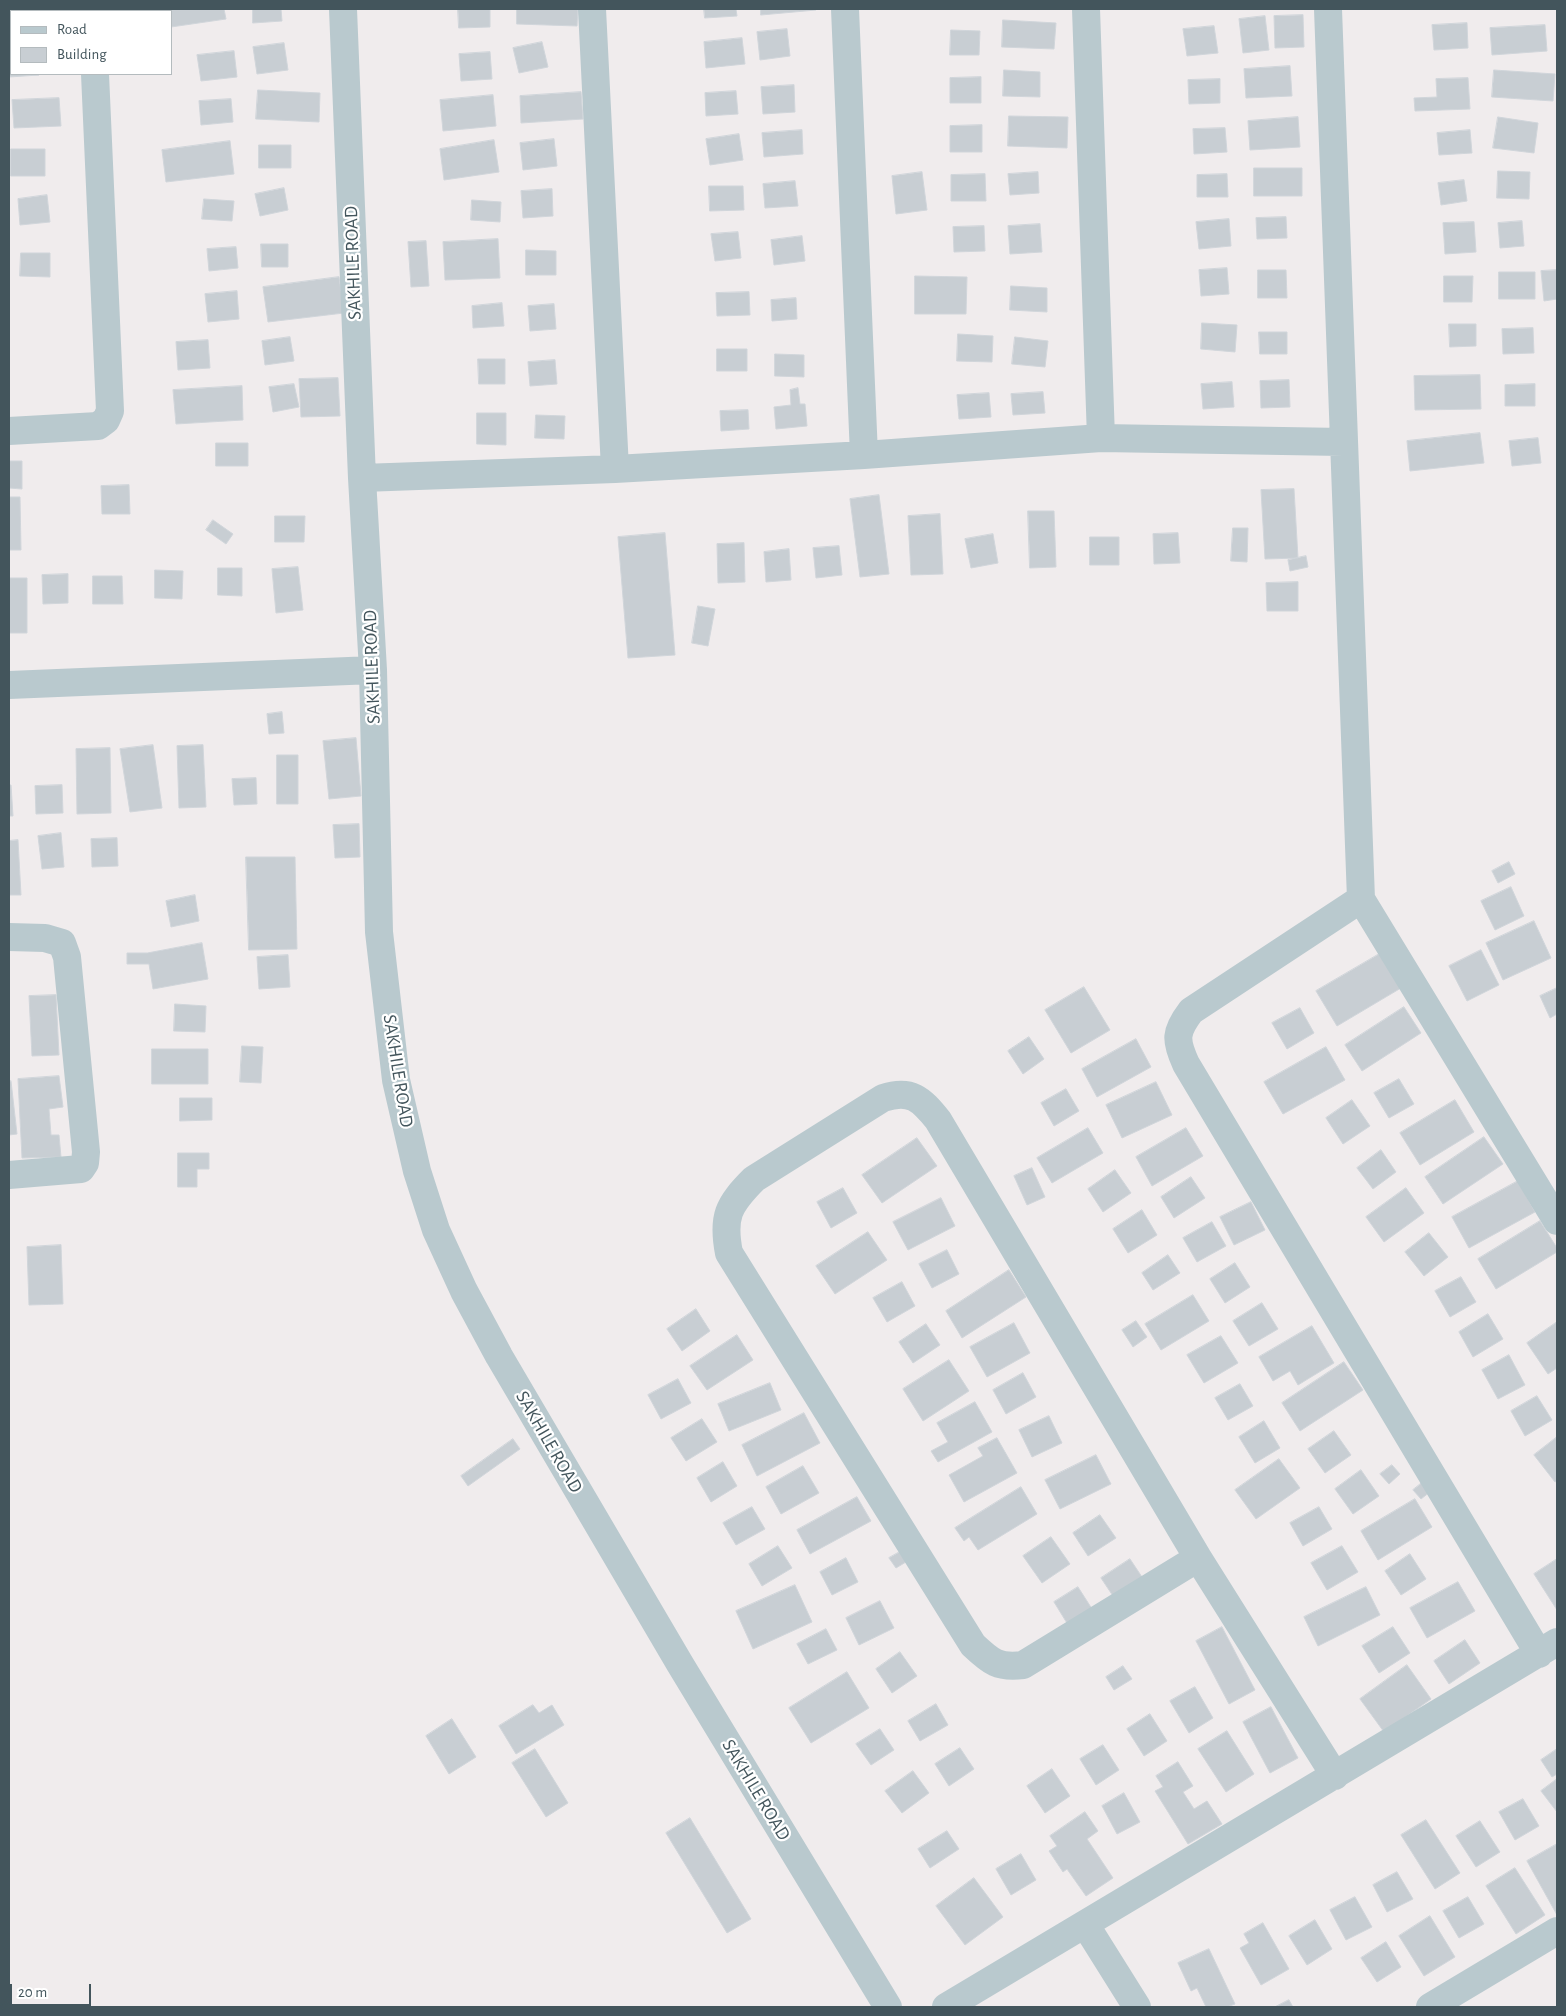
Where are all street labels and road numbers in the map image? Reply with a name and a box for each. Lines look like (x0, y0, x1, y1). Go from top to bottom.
street label: SAKHILE ROAD (340, 206, 366, 320)
street label: SAKHILE ROAD (359, 610, 385, 724)
street label: SAKHILE ROAD (378, 1013, 418, 1129)
street label: SAKHILE ROAD (511, 1387, 587, 1497)
street label: SAKHILE ROAD (717, 1735, 795, 1845)

